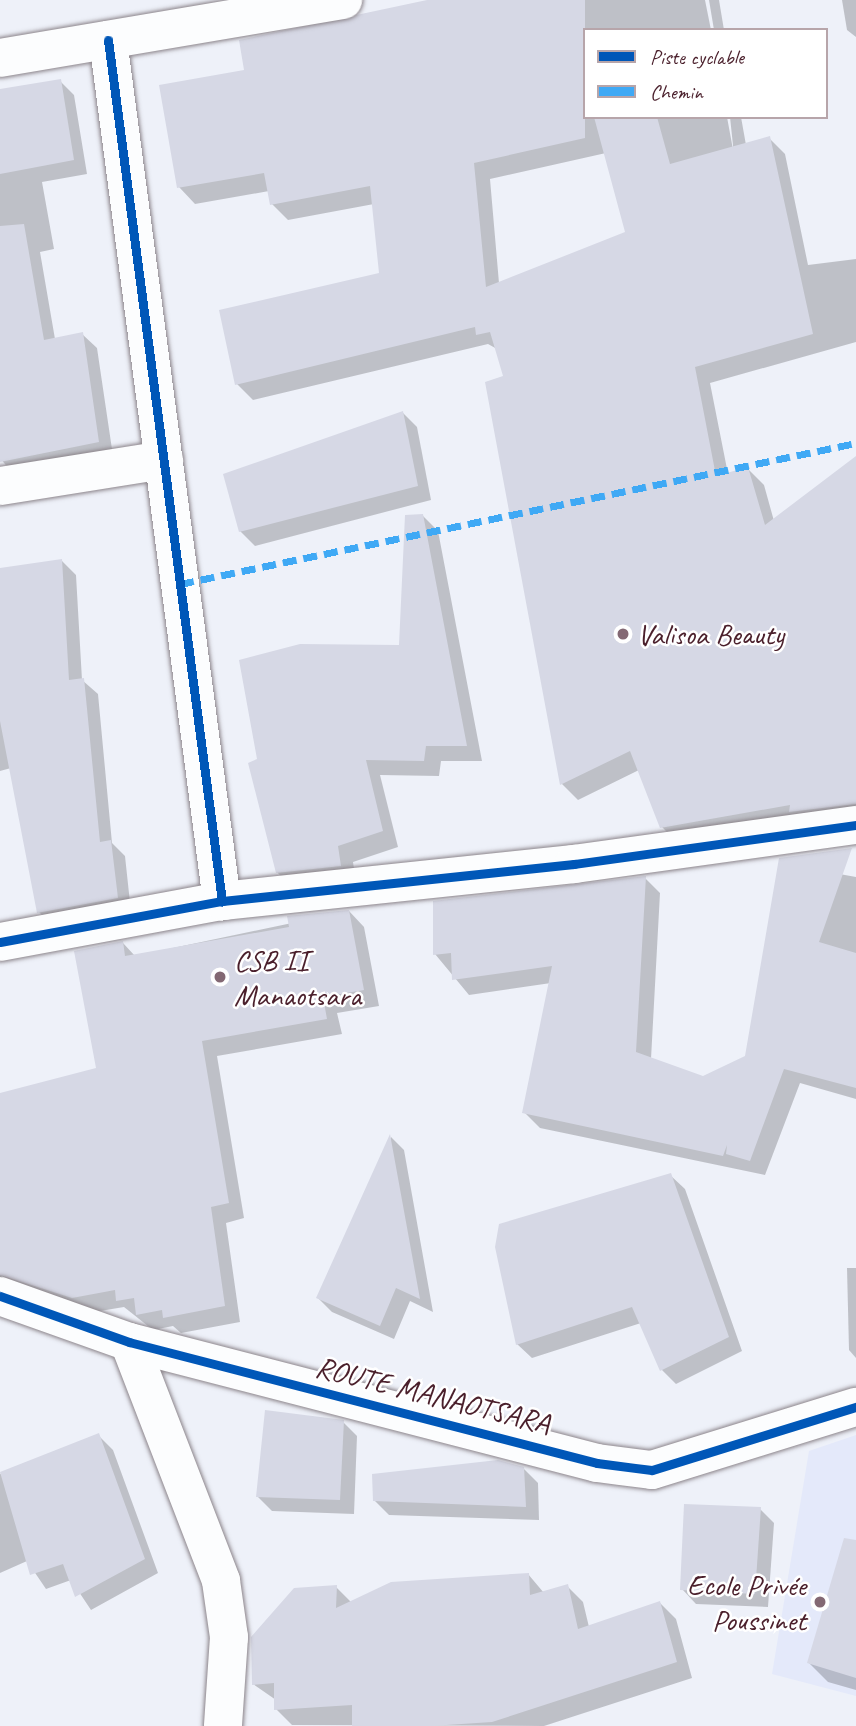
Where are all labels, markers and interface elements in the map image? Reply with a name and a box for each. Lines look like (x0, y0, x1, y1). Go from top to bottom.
legend (583, 28, 828, 119)
text: Piste cyclable (650, 44, 744, 70)
text: Chemin (650, 79, 703, 105)
place label: Valisoa Beauty (637, 616, 784, 652)
marker: Valisoa Beauty (615, 626, 631, 642)
place label: CSB II Manaotsara (234, 942, 361, 1012)
marker: CSB II Manaotsara (212, 969, 228, 985)
street label: ROUTE MANAOTSARA (313, 1349, 553, 1441)
place label: Ecole Privée Poussinet (687, 1567, 806, 1638)
marker: Ecole Privée Poussinet (812, 1594, 828, 1610)

